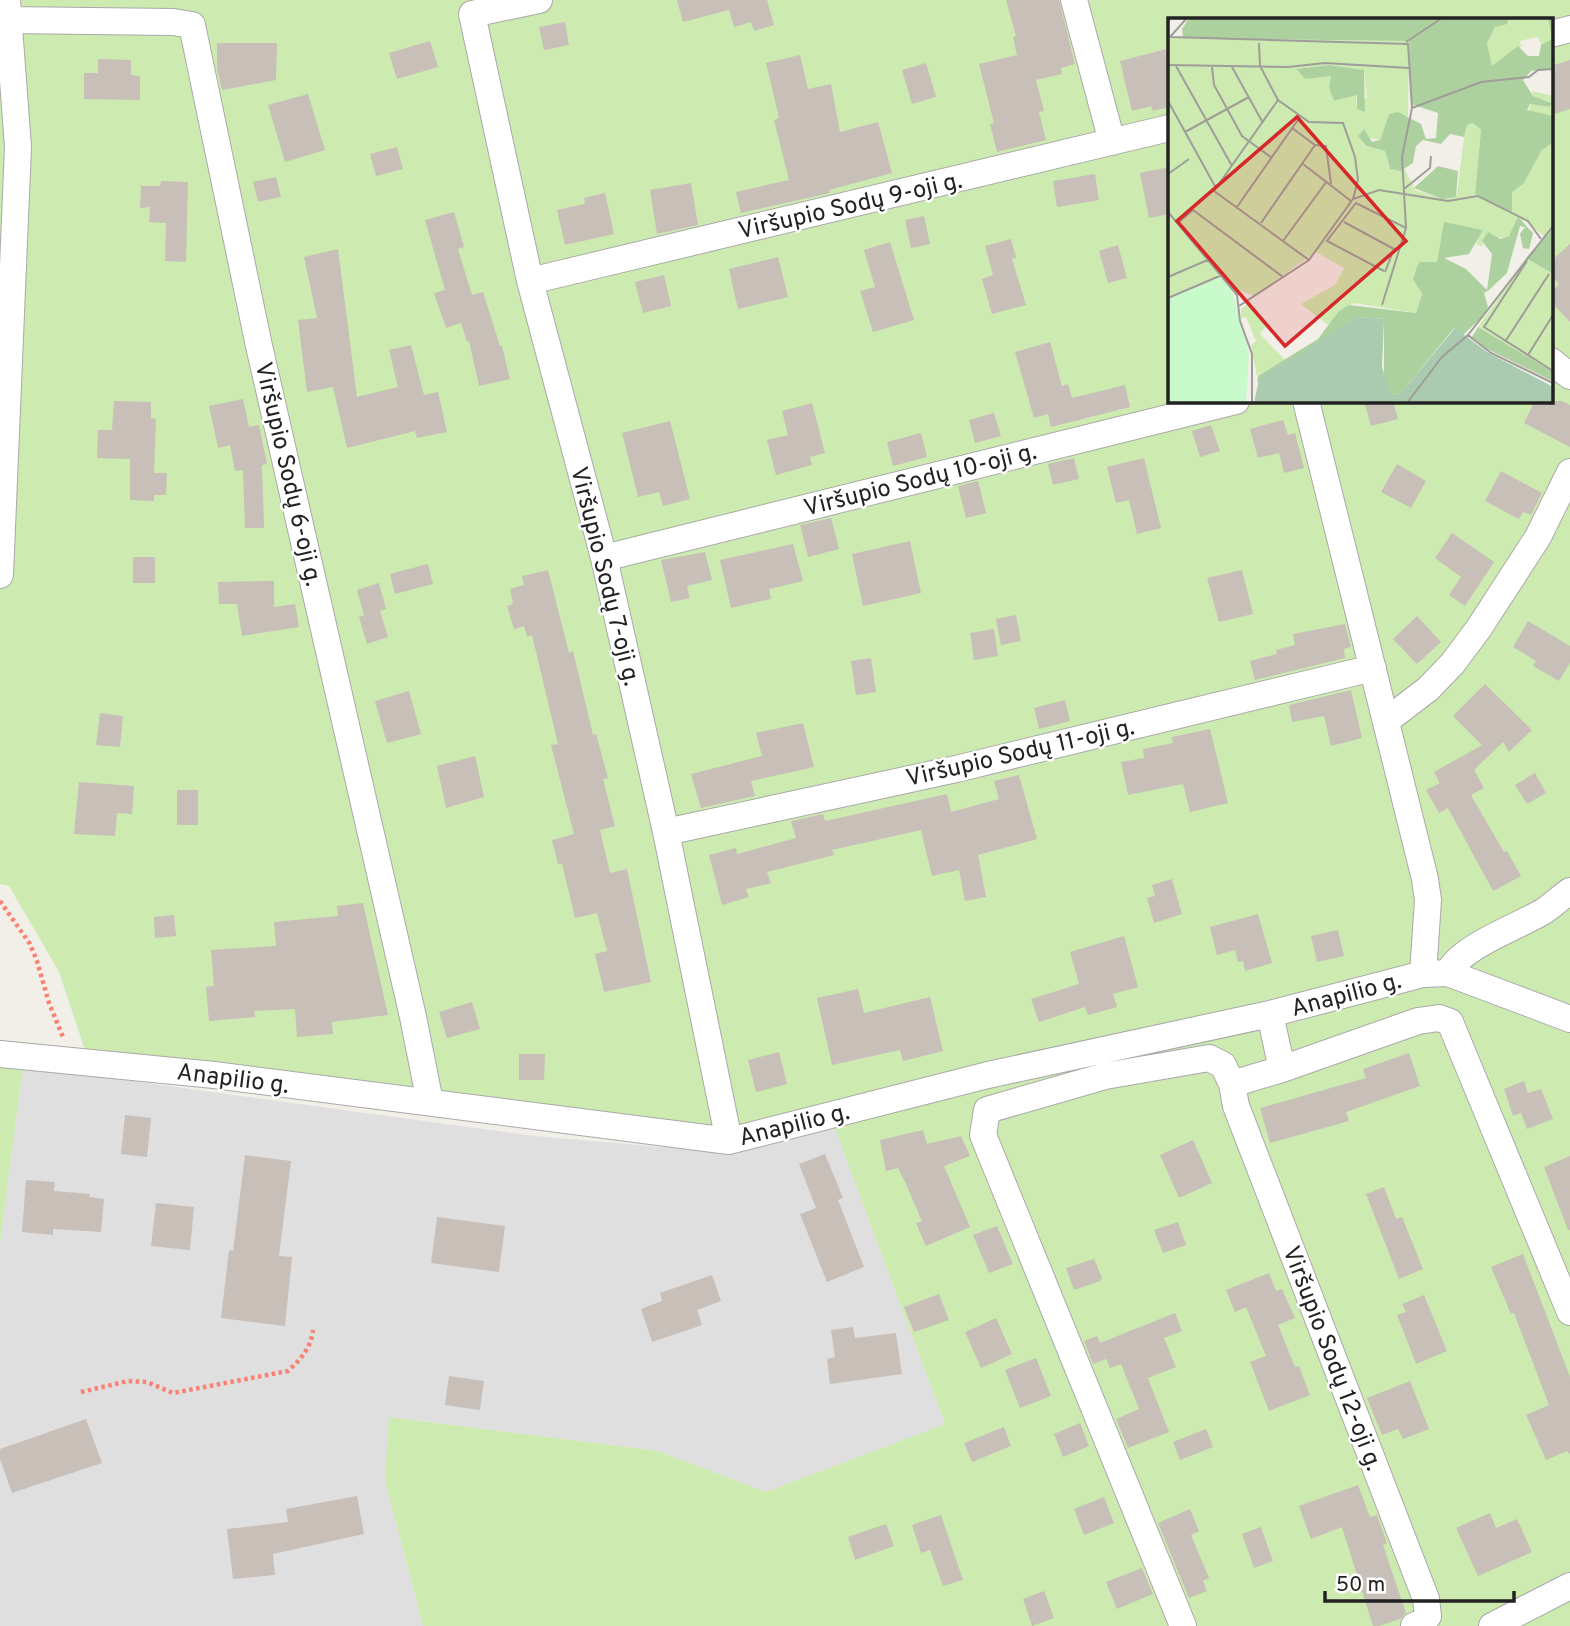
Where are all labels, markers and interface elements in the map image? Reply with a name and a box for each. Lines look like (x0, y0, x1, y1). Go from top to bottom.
inset map (1168, 18, 1552, 402)
street label: Viršupio Sodų 9-oji g. (736, 167, 965, 247)
street label: Viršupio Sodų 6-oji g. (247, 360, 327, 589)
street label: Viršupio Sodų 10-oji g. (801, 438, 1040, 524)
street label: Viršupio Sodų 7-oji g. (562, 464, 646, 689)
street label: Viršupio Sodų 11-oji g. (903, 713, 1138, 795)
street label: Anapilio g. (1288, 967, 1405, 1025)
street label: Anapilio g. (175, 1058, 291, 1102)
street label: Anapilio g. (736, 1098, 853, 1154)
street label: Viršupio Sodų 12-oji g. (1274, 1242, 1388, 1475)
scale bar (1325, 1560, 1514, 1604)
text: 50 m (1336, 1572, 1385, 1599)

